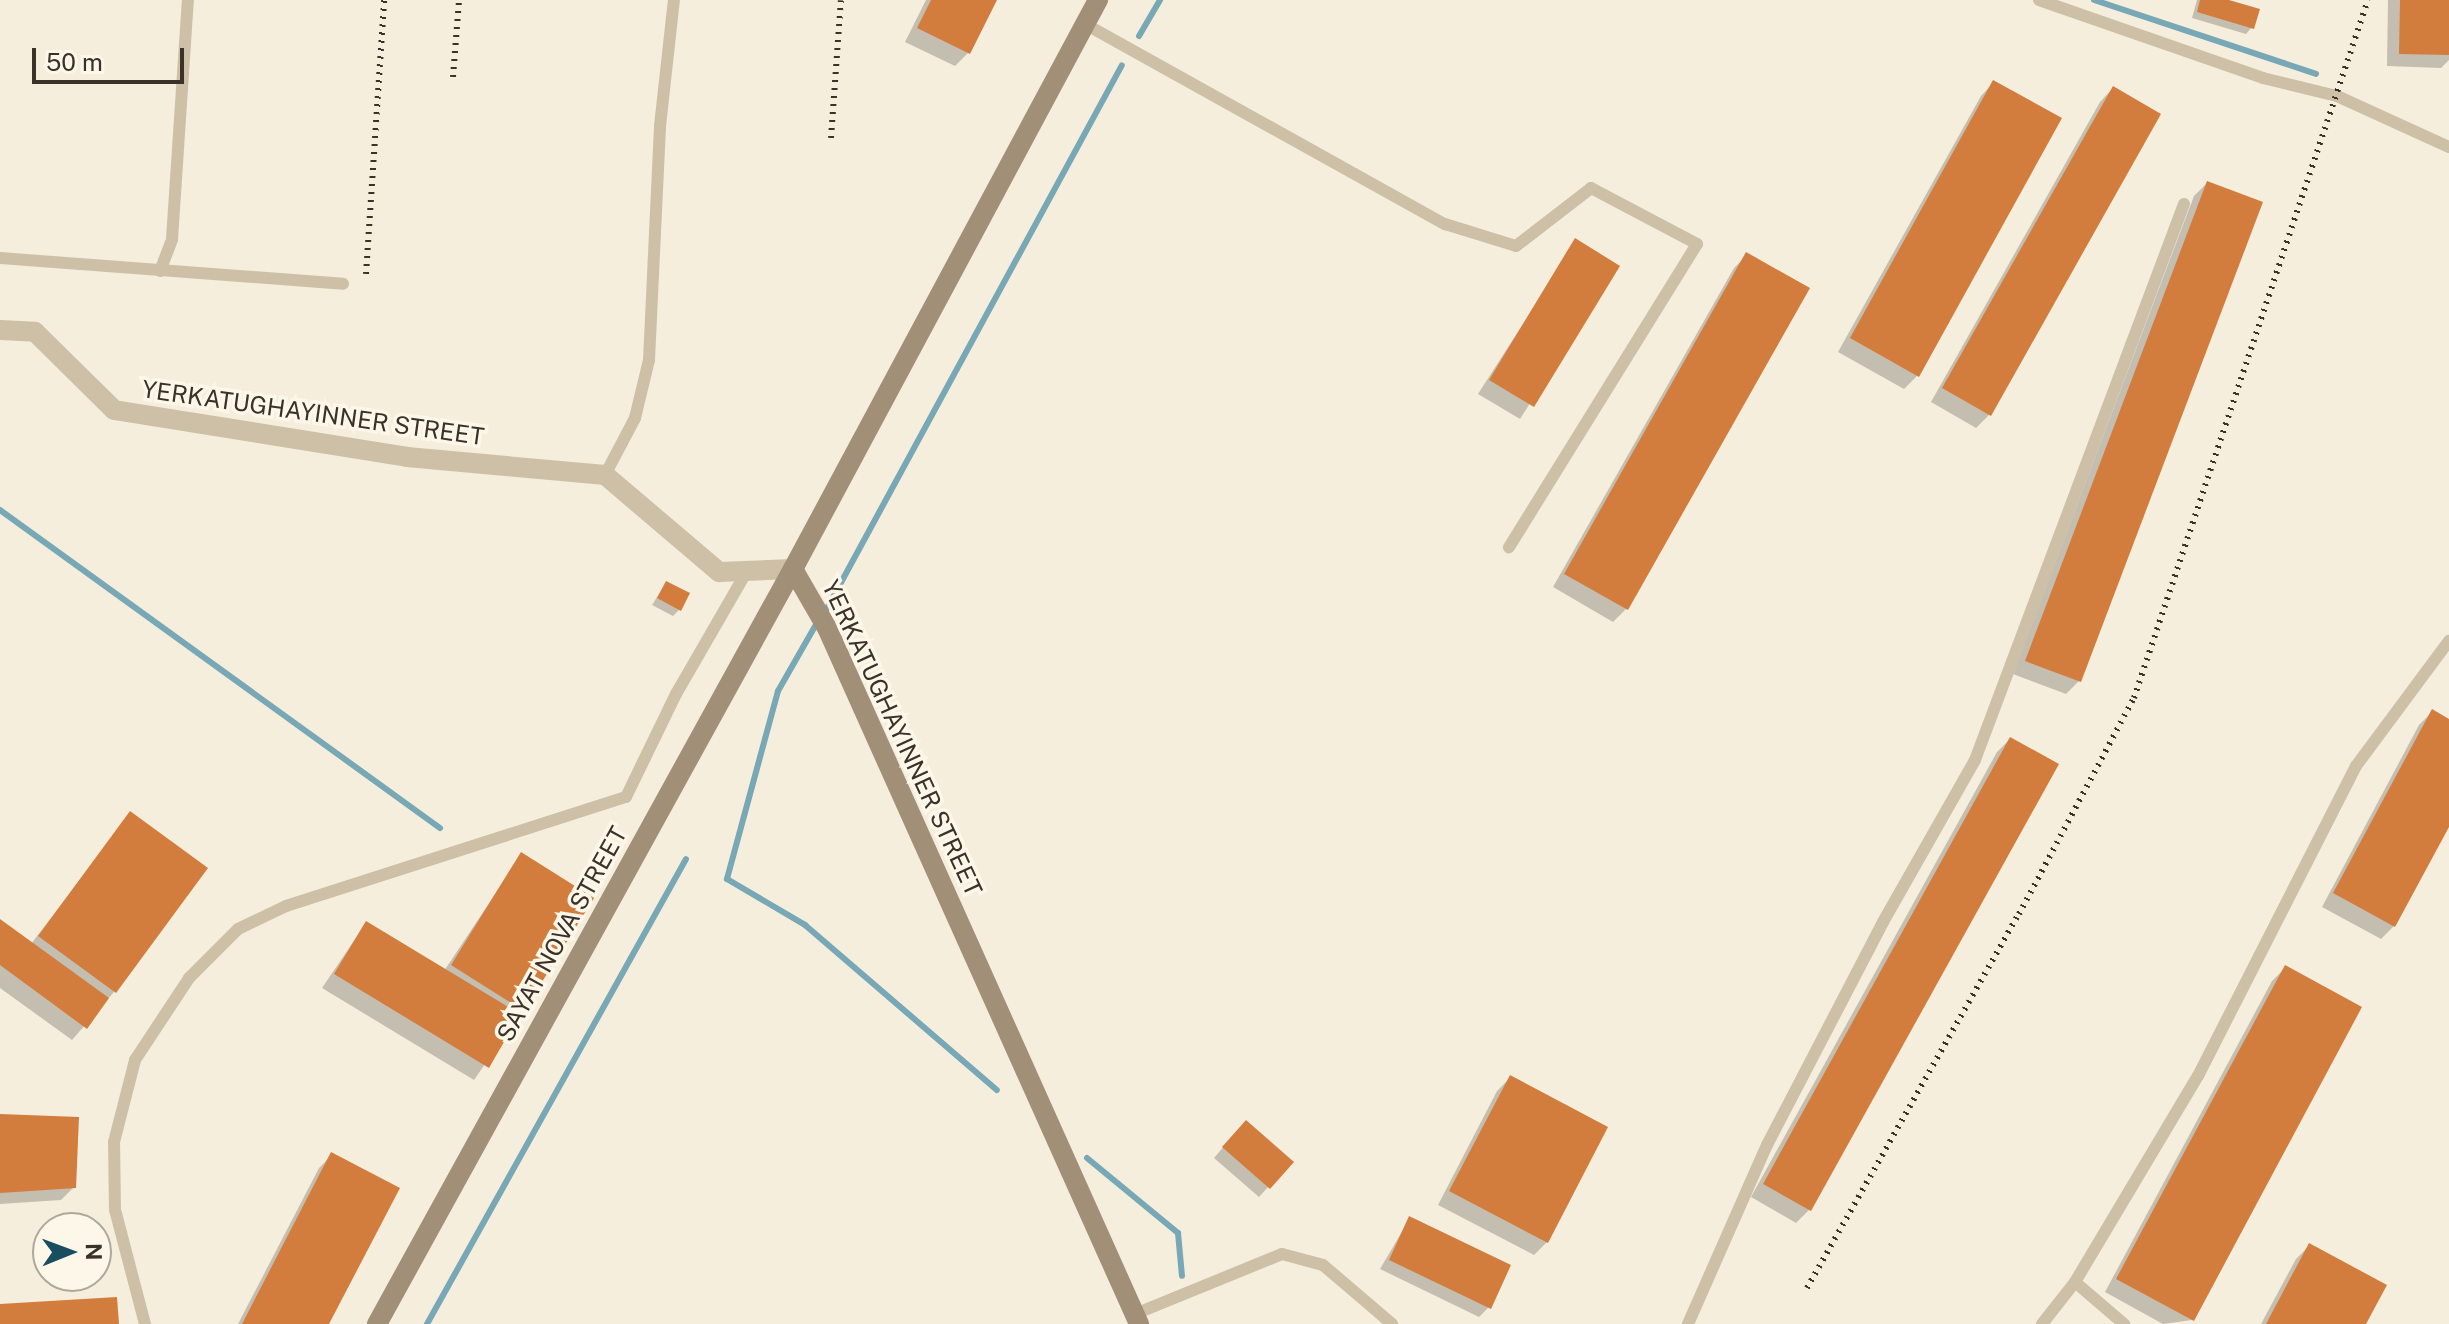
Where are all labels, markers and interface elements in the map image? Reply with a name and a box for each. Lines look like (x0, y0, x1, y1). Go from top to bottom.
scale bar (36, 32, 188, 82)
text: 50 m (46, 48, 103, 76)
street label: YERKATUGHAYINNER STREET (140, 375, 486, 451)
street label: YERKATUGHAYINNER STREET (816, 575, 988, 901)
street label: SAYAT NOVA STREET (491, 822, 633, 1046)
north arrow (32, 1212, 112, 1292)
text: N (81, 1243, 107, 1260)

